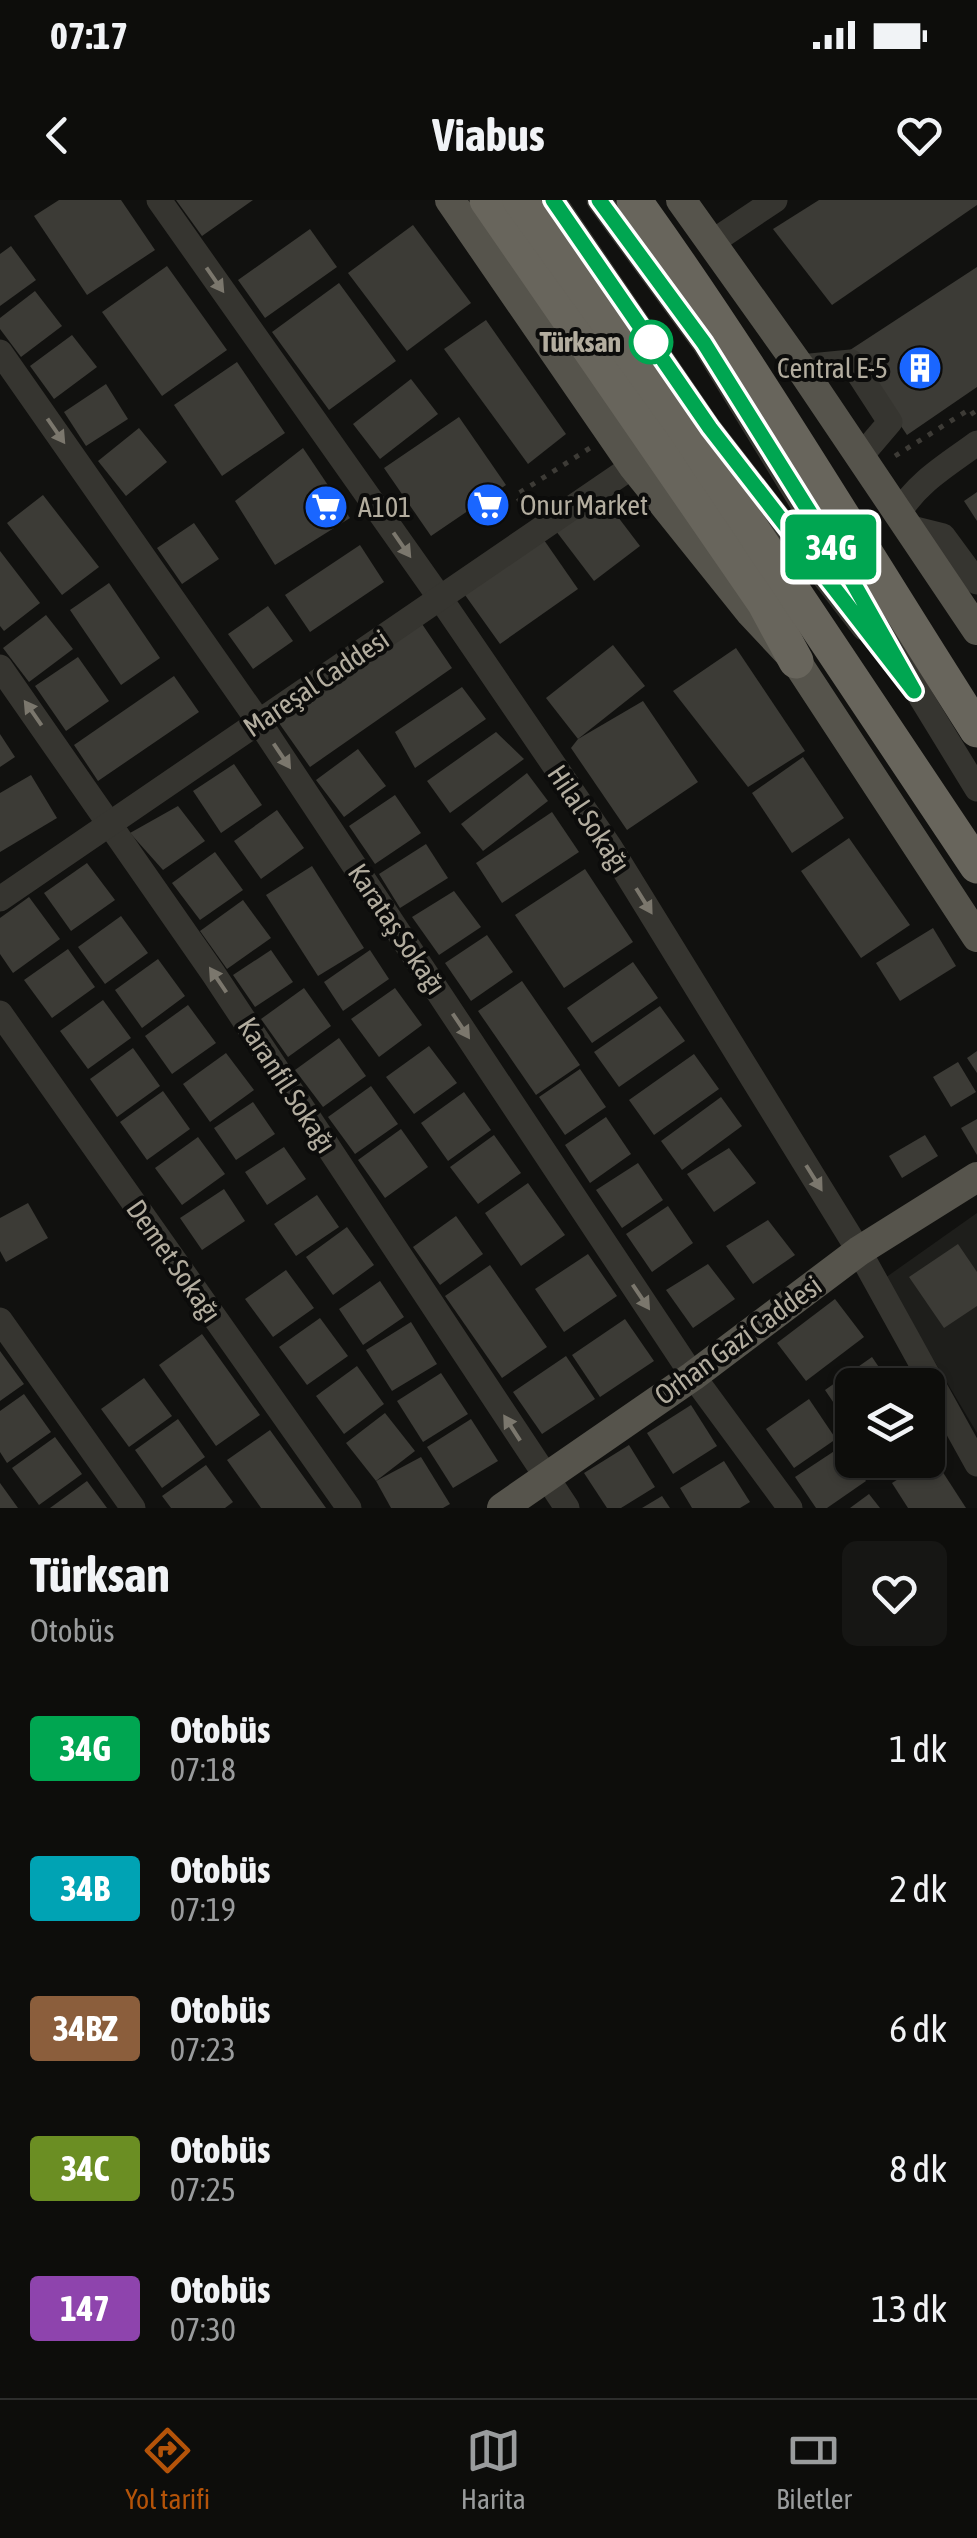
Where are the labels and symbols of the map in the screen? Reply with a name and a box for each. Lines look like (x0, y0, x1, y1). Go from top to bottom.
one-way arrow (205, 266, 224, 293)
marker: Türksan (630, 321, 672, 363)
place label: Türksan (540, 326, 621, 358)
building icon: Central E-5 (897, 345, 943, 391)
place label: Central E-5 (777, 352, 888, 384)
one-way arrow (46, 418, 65, 445)
supermarket icon: Onur Market (465, 482, 511, 528)
supermarket icon: A101 (303, 484, 349, 530)
place label: Onur Market (520, 489, 648, 521)
place label: A101 (358, 491, 411, 523)
line badge: 34G (774, 514, 888, 580)
one-way arrow (392, 532, 411, 558)
street label: Mareşal Caddesi (237, 623, 395, 743)
one-way arrow (23, 700, 43, 727)
one-way arrow (272, 742, 290, 769)
street label: Hilal Sokağı (541, 759, 637, 879)
street label: Karataş Sokağı (342, 858, 452, 1000)
one-way arrow (634, 887, 652, 915)
one-way arrow (209, 967, 228, 994)
street label: Karanfil Sokağı (231, 1011, 343, 1159)
one-way arrow (452, 1013, 470, 1040)
one-way arrow (805, 1164, 822, 1192)
street label: Demet Sokağı (120, 1194, 228, 1328)
street label: Orhan Gazi Caddesi (648, 1269, 828, 1411)
one-way arrow (631, 1284, 650, 1311)
one-way arrow (503, 1414, 521, 1441)

